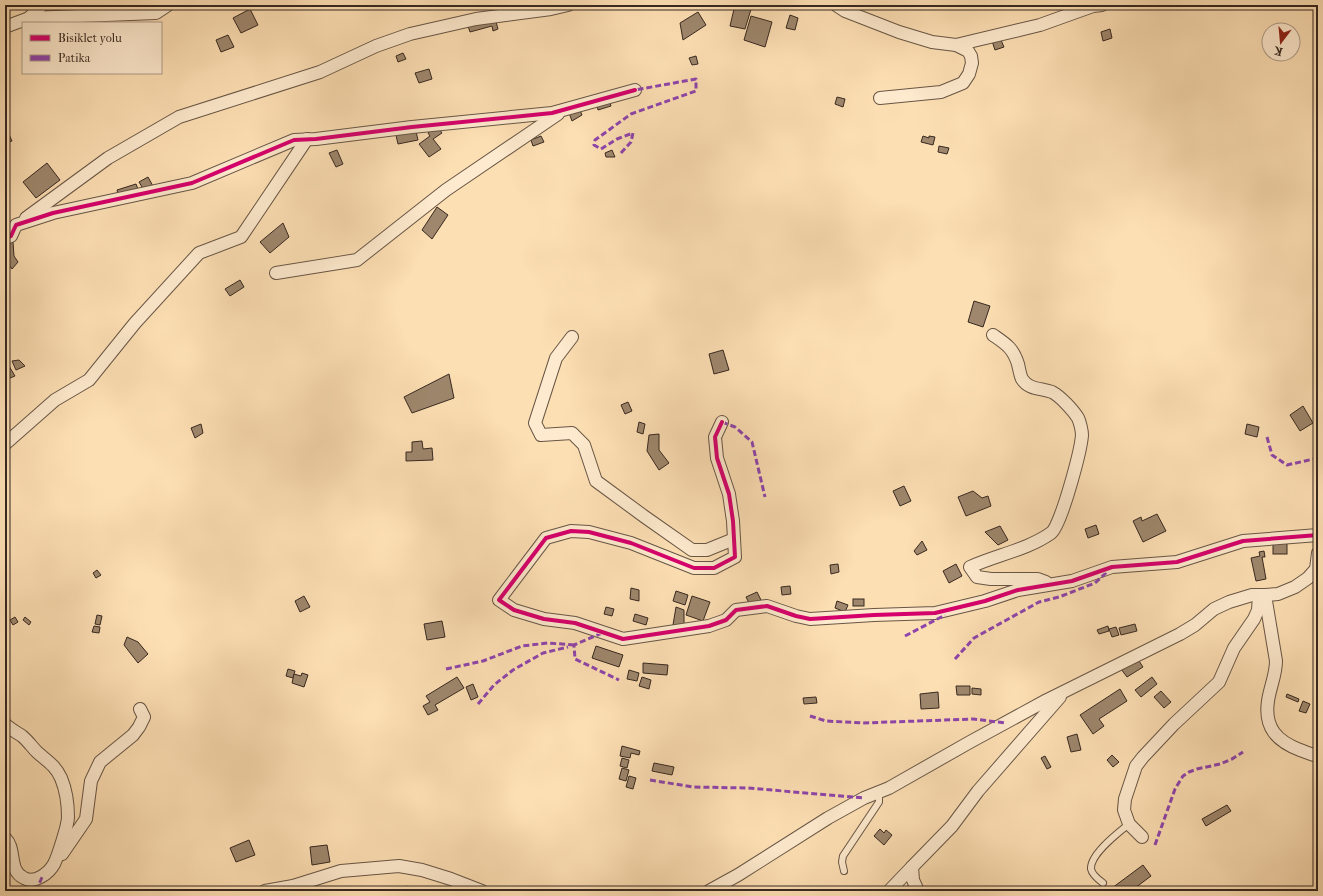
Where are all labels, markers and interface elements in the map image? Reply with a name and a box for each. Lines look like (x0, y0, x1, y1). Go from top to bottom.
legend (22, 22, 162, 74)
north arrow (1261, 22, 1301, 62)
text: Bisiklet yolu (58, 31, 122, 45)
text: K (1272, 44, 1284, 58)
text: Patika (58, 51, 91, 65)

